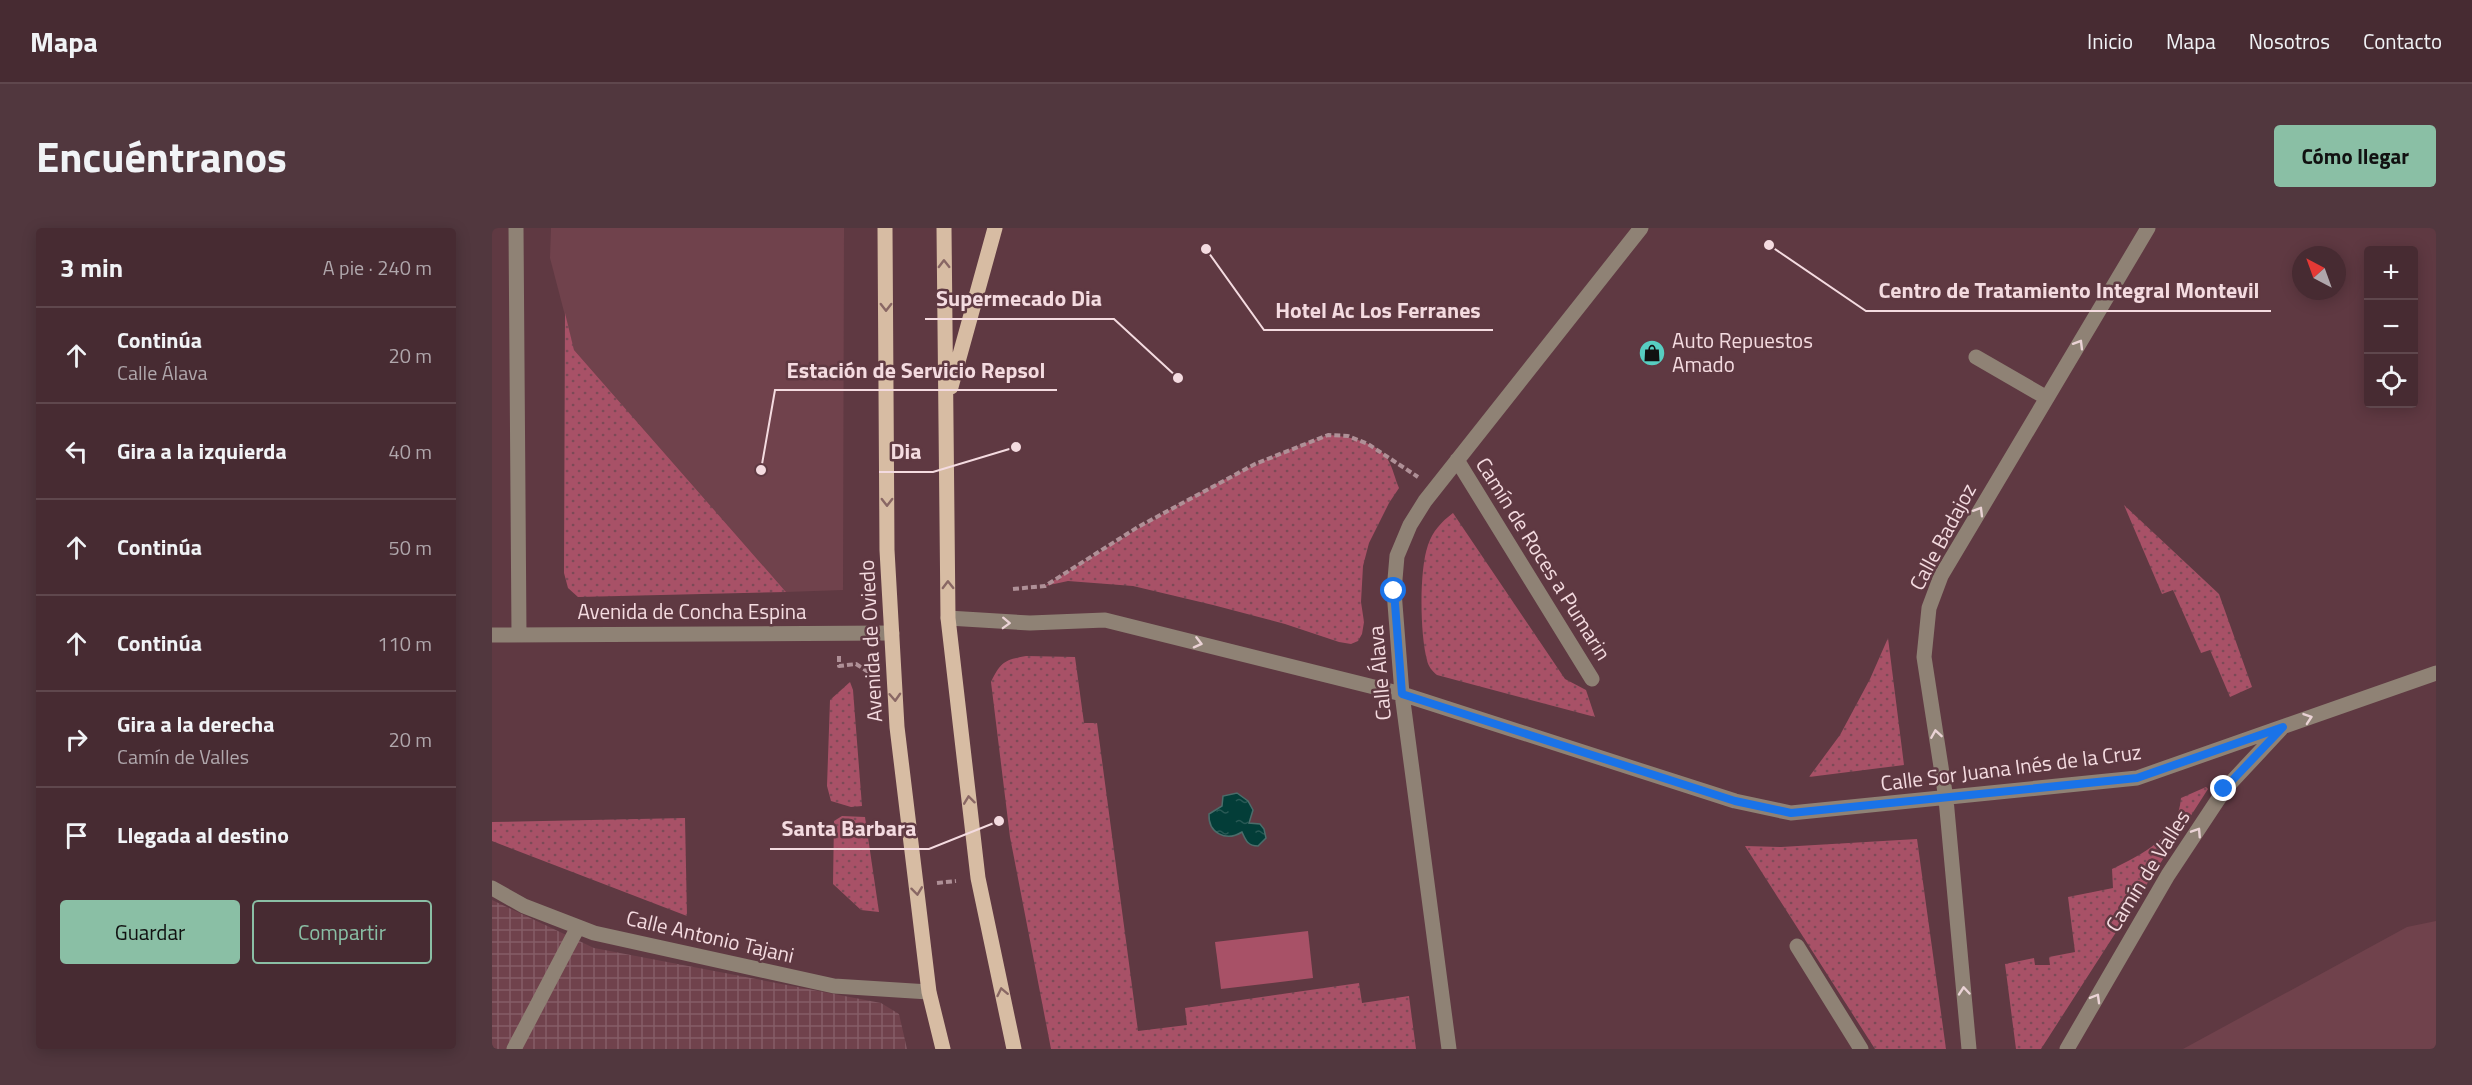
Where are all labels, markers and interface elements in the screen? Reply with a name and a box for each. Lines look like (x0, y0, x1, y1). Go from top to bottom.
text: Mapa (30, 20, 98, 63)
text: Inicio (2087, 25, 2133, 57)
text: Mapa (2166, 25, 2216, 57)
text: Nosotros (2249, 25, 2330, 57)
text: Contacto (2363, 25, 2442, 57)
text: Encuéntranos (36, 124, 287, 188)
button: Cómo llegar (2274, 125, 2436, 187)
north arrow (2292, 246, 2346, 300)
map controls (2364, 246, 2418, 408)
button: + (2364, 246, 2418, 300)
text: 3 min (60, 248, 123, 287)
text: A pie · 240 m (323, 252, 432, 283)
one-way arrow (938, 259, 950, 268)
callout: Centro de Tratamiento Integral Montevil (1866, 271, 2271, 311)
text: Centro de Tratamiento Integral Montevil (1878, 273, 2260, 307)
callout: Supermecado Dia (925, 279, 1114, 319)
text: Supermecado Dia (936, 281, 1102, 315)
callout: Hotel Ac Los Ferranes (1264, 290, 1493, 330)
text: Hotel Ac Los Ferranes (1275, 293, 1481, 327)
button: − (2364, 300, 2418, 354)
one-way arrow (880, 303, 892, 312)
text: Continúa (117, 323, 202, 357)
place label: Auto Repuestos Amado (1672, 324, 1813, 380)
shop icon: Auto Repuestos Amado (1637, 338, 1667, 368)
icon: ahead (60, 339, 93, 372)
text: 20 m (388, 340, 432, 371)
one-way arrow (2072, 340, 2083, 350)
callout: Estación de Servicio Repsol (775, 350, 1057, 390)
text: Estación de Servicio Repsol (787, 353, 1045, 387)
button: locate (2364, 354, 2418, 408)
text: Calle Álava (117, 357, 208, 388)
callout: Dia (879, 432, 933, 472)
text: Gira a la izquierda (117, 434, 287, 468)
text: Dia (891, 434, 921, 468)
icon: left (60, 435, 93, 468)
text: 40 m (388, 436, 432, 467)
street label: Camín de Roces a Pumarin (1468, 451, 1619, 666)
street label: Calle Badajoz (1900, 477, 1984, 596)
one-way arrow (881, 498, 893, 507)
one-way arrow (1972, 507, 1984, 517)
text: Continúa (117, 530, 202, 564)
icon: ahead (60, 531, 93, 564)
text: 50 m (388, 532, 432, 563)
street label: Avenida de Oviedo (850, 559, 890, 723)
route start (1380, 577, 1406, 603)
one-way arrow (942, 580, 954, 589)
street label: Avenida de Concha Espina (577, 595, 807, 627)
one-way arrow (1002, 616, 1011, 629)
street label: Calle Álava (1359, 624, 1399, 722)
text: Continúa (117, 626, 202, 660)
icon: ahead (60, 627, 93, 660)
text: 110 m (377, 628, 432, 659)
one-way arrow (1193, 636, 1203, 649)
one-way arrow (888, 693, 901, 702)
text: Gira a la derecha (117, 707, 274, 741)
one-way arrow (2302, 713, 2313, 726)
icon: right (60, 723, 93, 756)
text: 20 m (388, 724, 432, 755)
one-way arrow (1931, 730, 1943, 739)
street label: Calle Sor Juana Inés de la Cruz (1879, 735, 2143, 799)
text: Camín de Valles (117, 741, 249, 772)
route end (2210, 775, 2236, 801)
one-way arrow (963, 795, 976, 804)
street label: Camín de Valles (2097, 803, 2197, 938)
callout: Santa Barbara (770, 809, 929, 849)
text: Santa Barbara (782, 811, 916, 845)
text: Llegada al destino (117, 818, 289, 852)
icon: arrive (60, 819, 93, 852)
one-way arrow (2189, 827, 2200, 838)
one-way arrow (910, 886, 923, 896)
button: Guardar (60, 900, 240, 964)
button: Compartir (252, 900, 432, 964)
street label: Calle Antonio Tajani (623, 901, 797, 971)
one-way arrow (1957, 986, 1970, 995)
one-way arrow (996, 987, 1009, 997)
one-way arrow (2089, 994, 2100, 1005)

